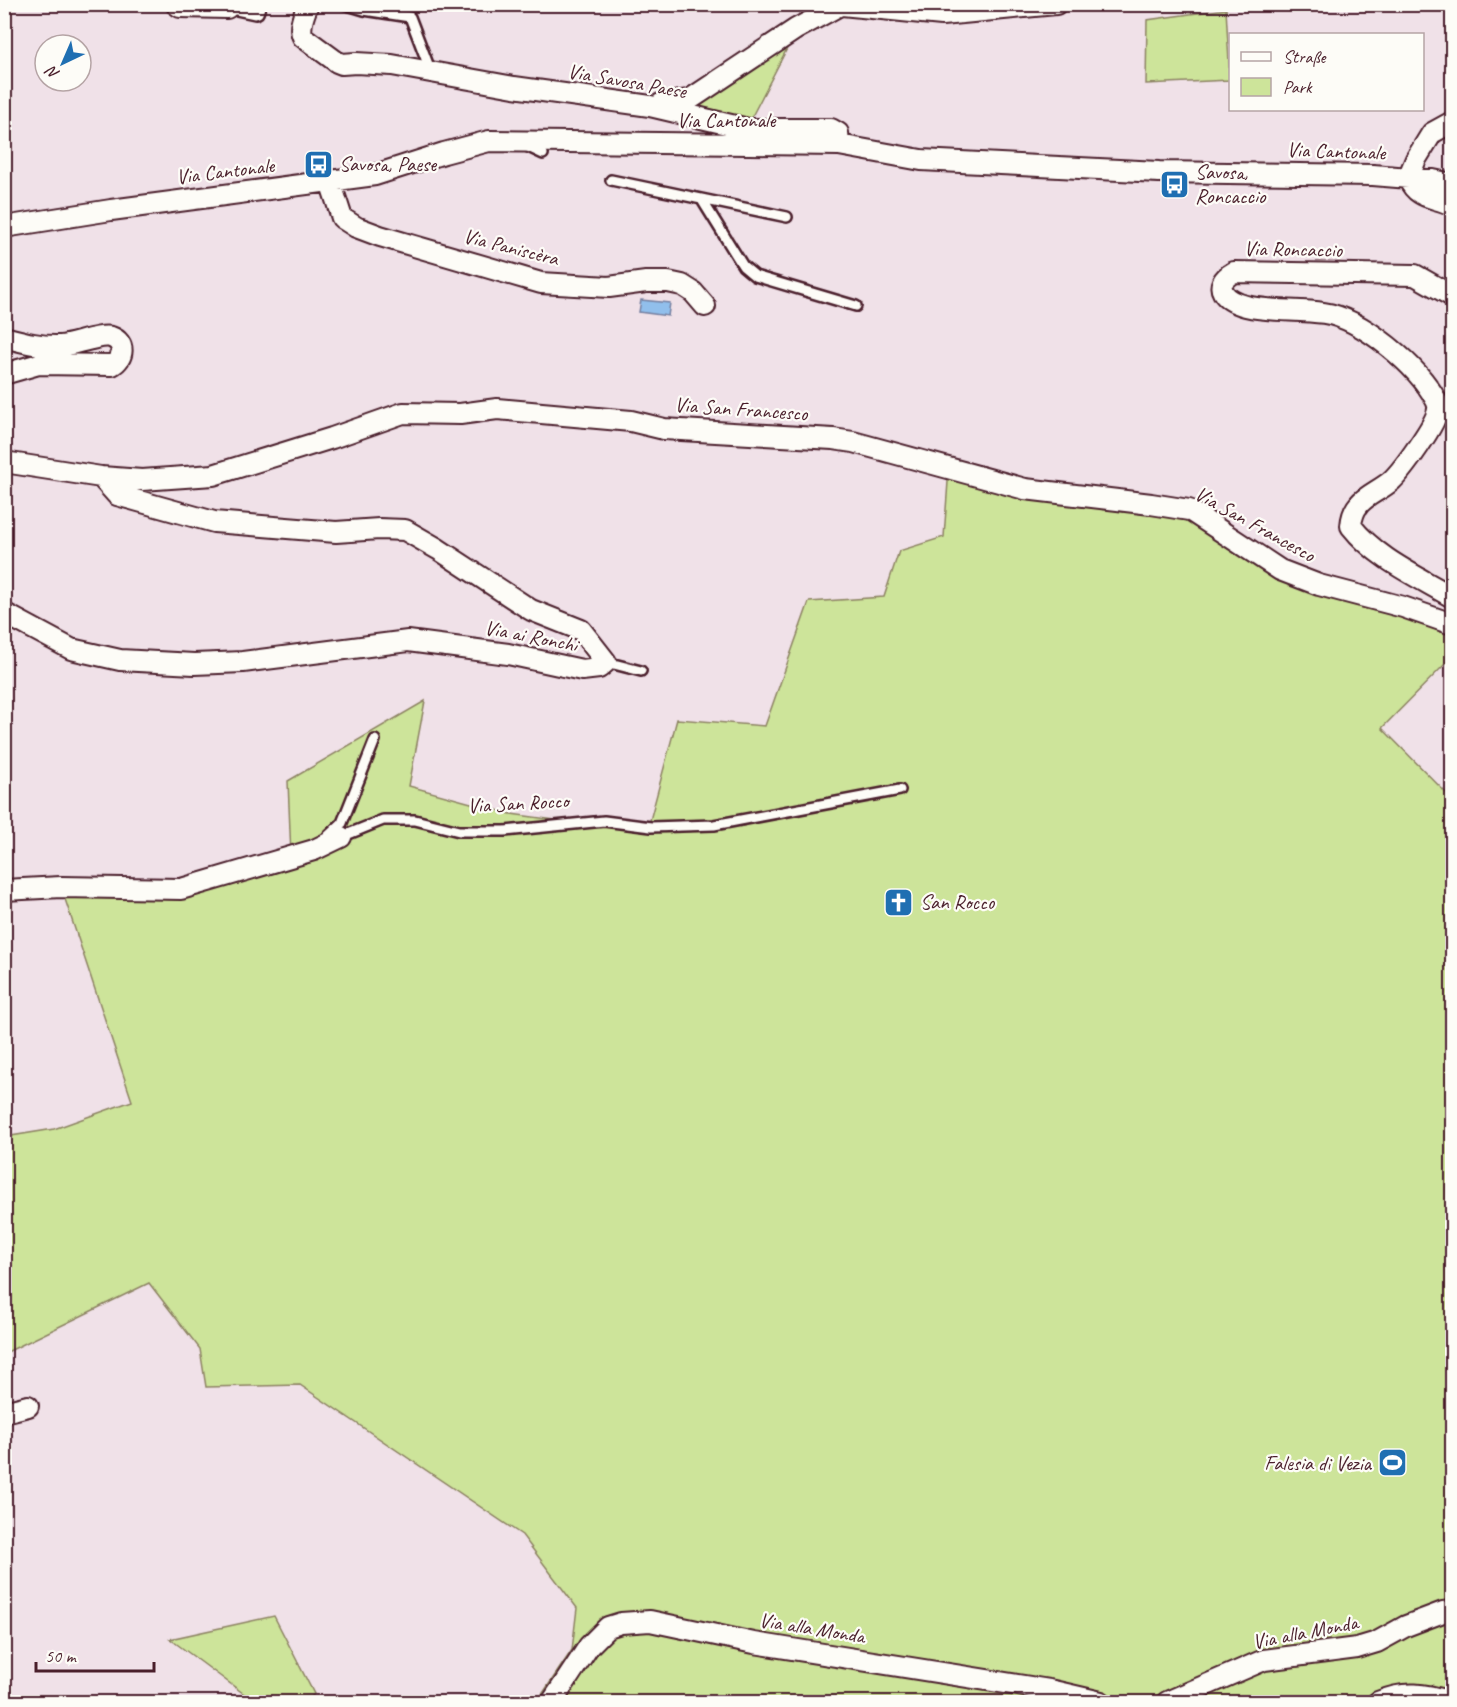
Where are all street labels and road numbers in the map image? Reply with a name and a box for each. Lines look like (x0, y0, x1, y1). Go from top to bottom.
street label: Via Savosa Paese (566, 58, 689, 104)
street label: Via Cantonale (677, 107, 776, 133)
street label: Via Cantonale (1286, 136, 1387, 166)
street label: Via Cantonale (175, 152, 277, 190)
street label: Via Paniscèra (461, 223, 563, 272)
street label: Via Roncaccio (1244, 235, 1344, 263)
street label: Via San Francesco (674, 391, 810, 427)
street label: Via San Francesco (1190, 480, 1321, 568)
street label: Via ai Ronchi (482, 614, 583, 658)
street label: Via San Rocco (467, 787, 572, 819)
street label: Via alla Monda (757, 1607, 869, 1650)
street label: Via alla Monda (1250, 1609, 1362, 1655)

